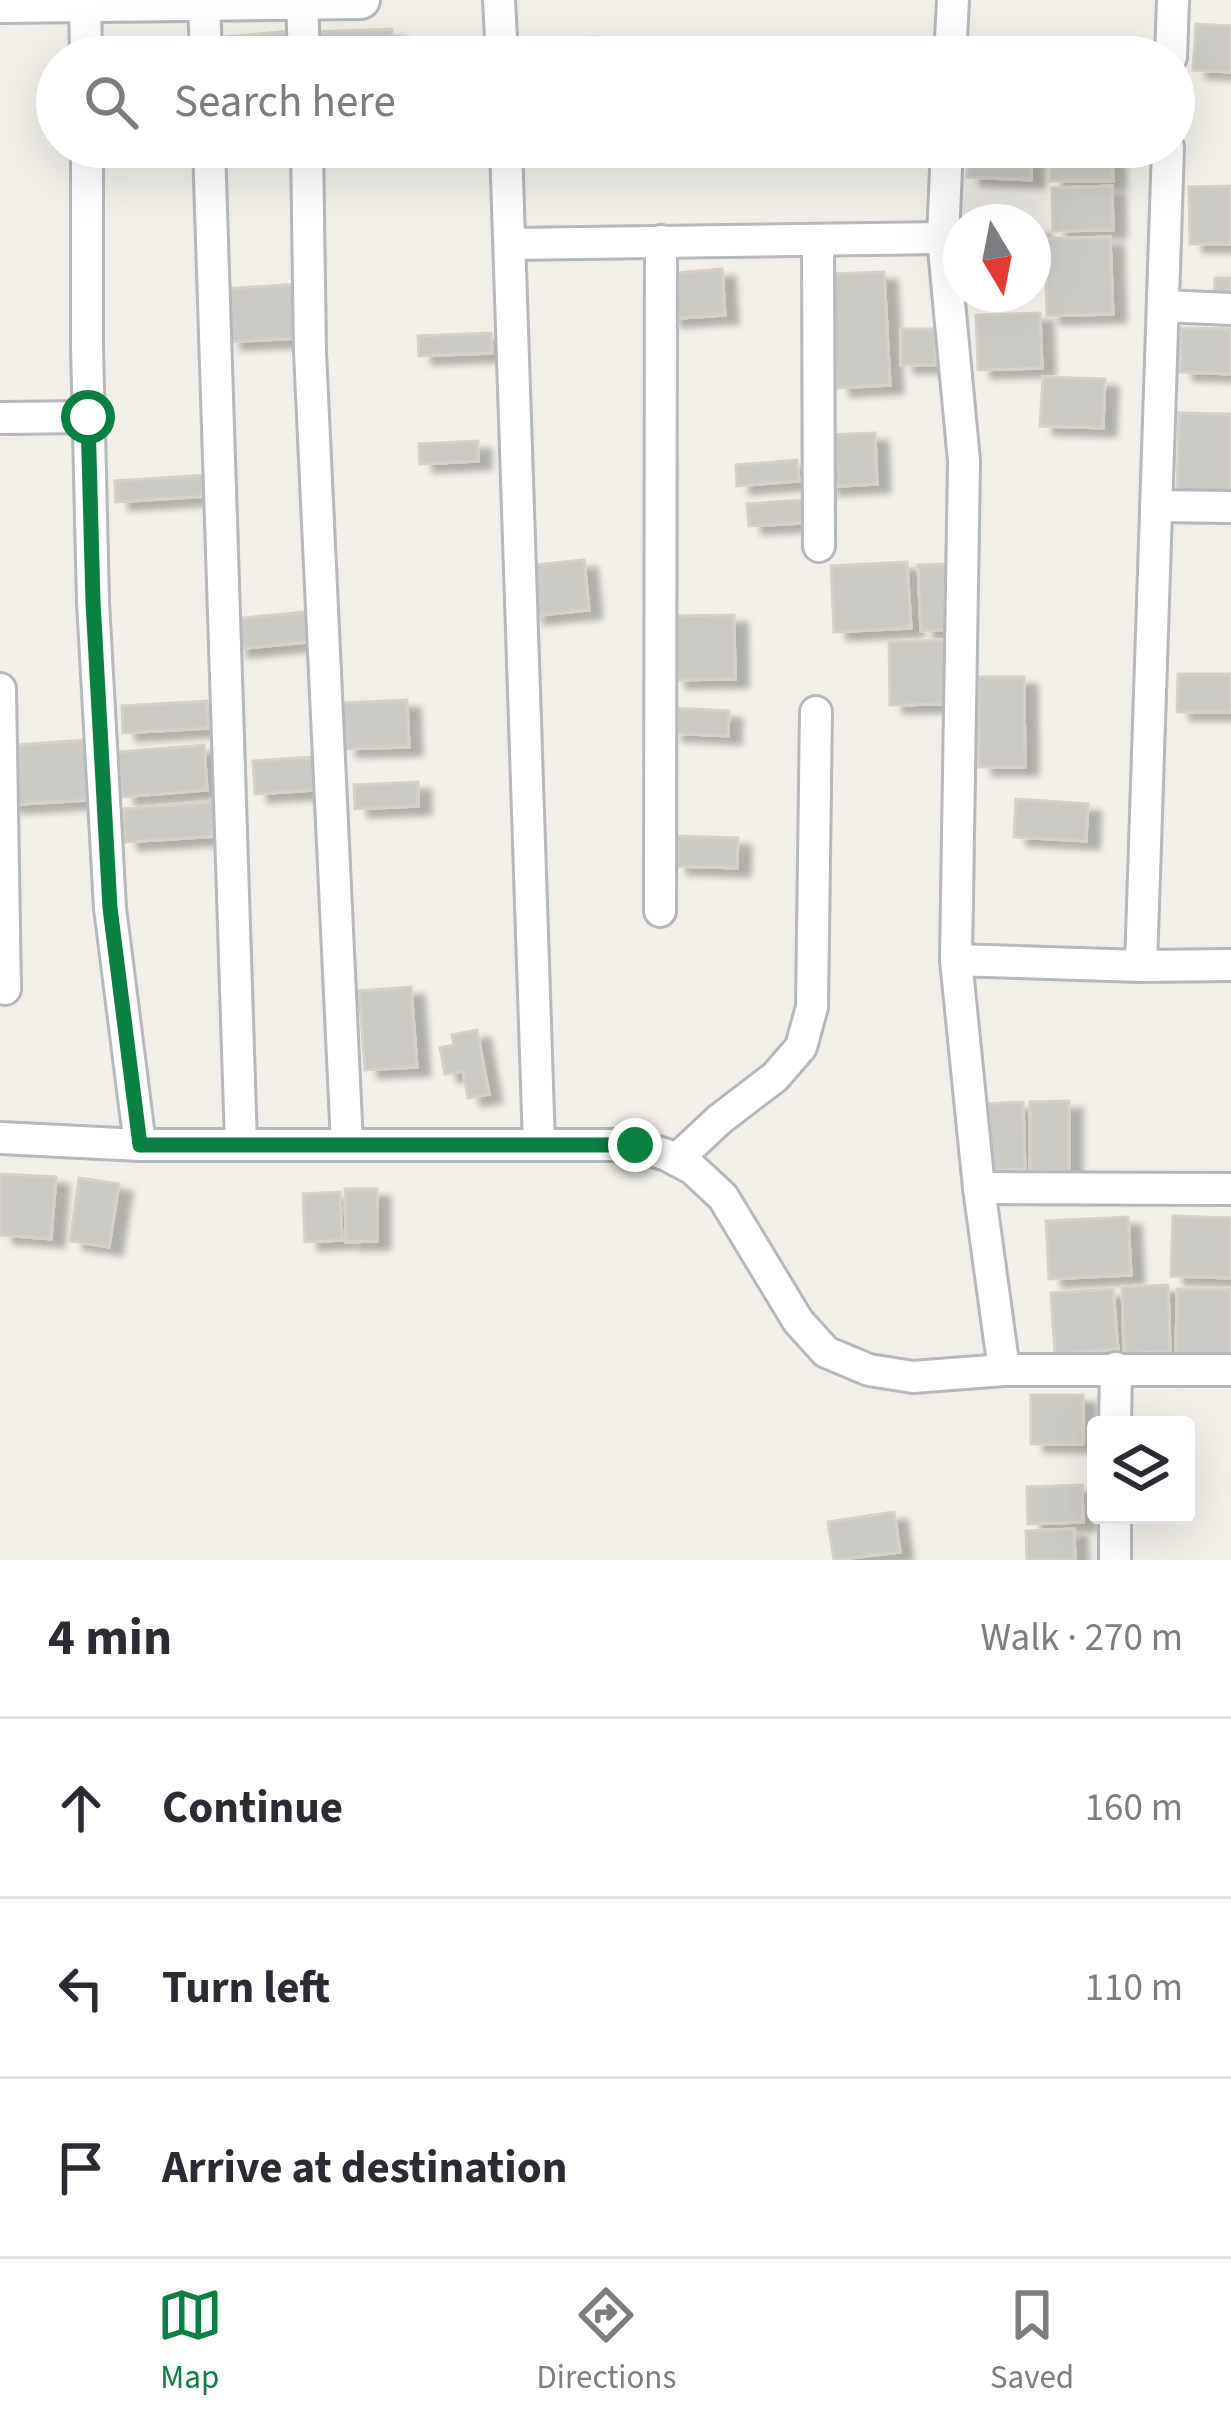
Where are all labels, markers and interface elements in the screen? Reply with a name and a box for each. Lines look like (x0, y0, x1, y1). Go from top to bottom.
search box (36, 36, 1195, 168)
icon: search (78, 69, 144, 135)
text: Search here (174, 70, 396, 134)
north arrow (943, 204, 1051, 312)
route start (61, 390, 115, 444)
route end (608, 1118, 662, 1172)
map controls (1087, 1416, 1195, 1524)
button: layers (1087, 1416, 1195, 1524)
text: 4 min (48, 1602, 172, 1674)
text: Walk · 270 m (980, 1610, 1183, 1666)
icon: ahead (48, 1775, 114, 1841)
text: Continue (162, 1776, 343, 1840)
text: 160 m (1085, 1780, 1183, 1836)
icon: left (48, 1955, 114, 2021)
text: Turn left (162, 1956, 330, 2020)
text: 110 m (1085, 1960, 1183, 2016)
icon: arrive (48, 2135, 114, 2201)
text: Arrive at destination (162, 2136, 567, 2200)
tab: Map (157, 2282, 223, 2401)
tab: Directions (537, 2282, 676, 2401)
tab: Saved (990, 2282, 1074, 2401)

